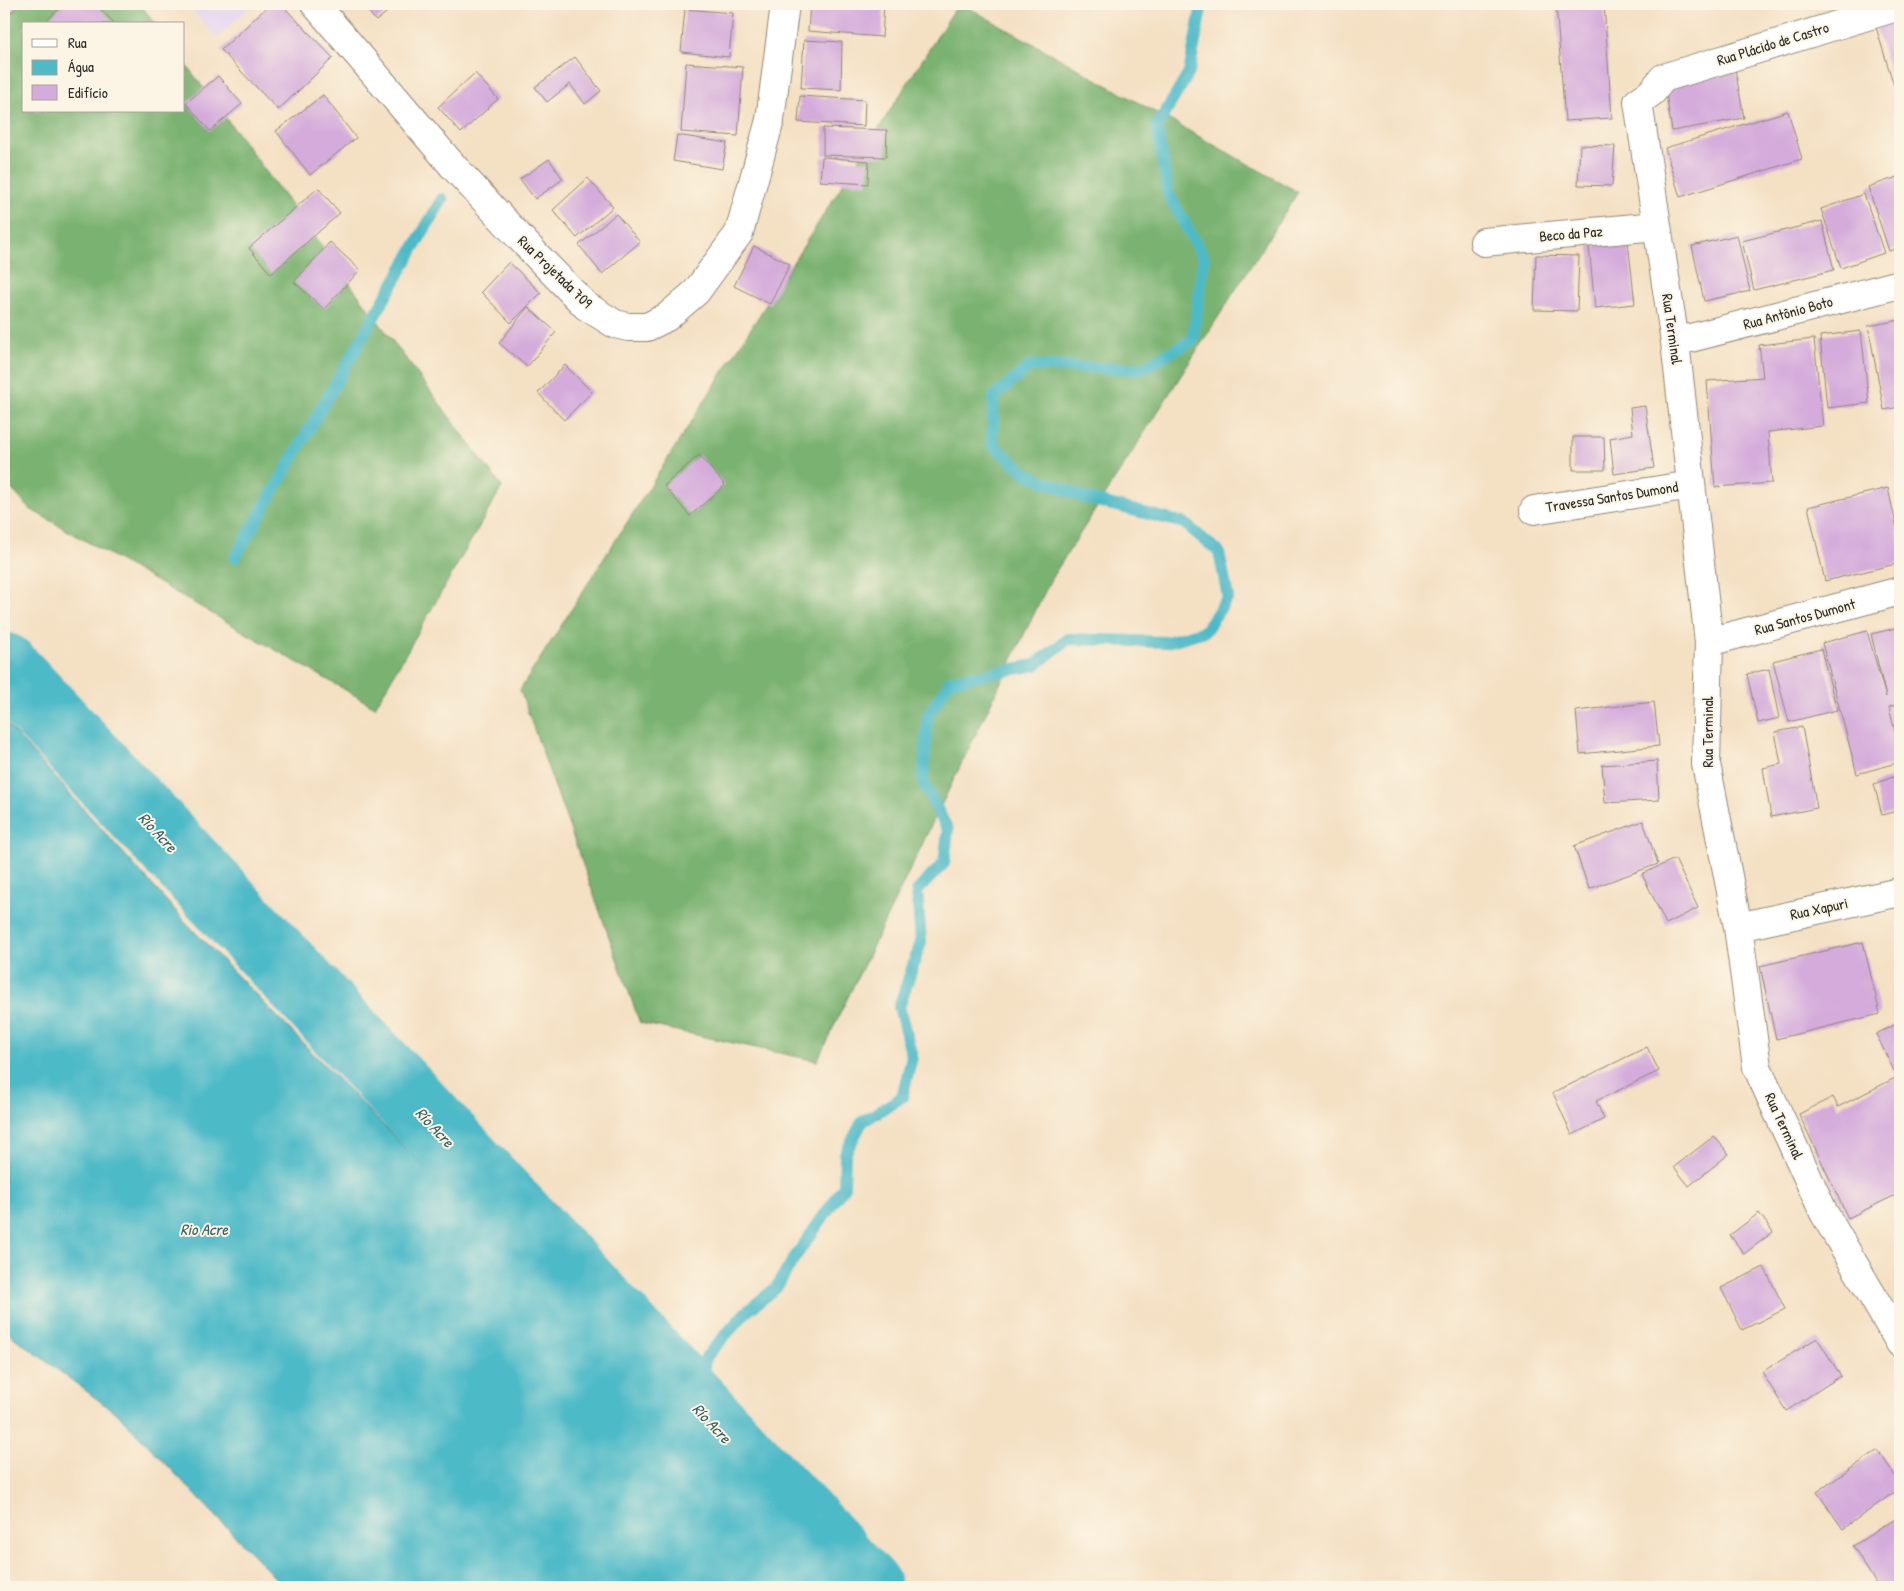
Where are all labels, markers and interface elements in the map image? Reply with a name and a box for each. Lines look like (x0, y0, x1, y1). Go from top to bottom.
street label: Rua Plácido de Castro (1714, 17, 1831, 71)
legend (22, 22, 185, 112)
text: Rua (68, 32, 87, 53)
text: Água (68, 56, 94, 77)
text: Edifício (68, 82, 108, 103)
street label: Beco da Paz (1538, 220, 1604, 247)
street label: Rua Projetada 709 (513, 231, 598, 313)
street label: Rua Antônio Boto (1741, 290, 1835, 335)
street label: Rua Terminal (1657, 292, 1688, 366)
street label: Travessa Santos Dumond (1544, 476, 1680, 517)
street label: Rua Santos Dumont (1752, 593, 1858, 640)
street label: Rua Terminal (1697, 696, 1718, 768)
water label: Río Acre (134, 807, 183, 857)
street label: Rua Xapuri (1788, 892, 1850, 925)
street label: Rua Terminal (1760, 1089, 1809, 1162)
water label: Río Acre (411, 1102, 460, 1152)
water label: Rio Acre (180, 1218, 228, 1240)
water label: Río Acre (688, 1398, 737, 1448)

